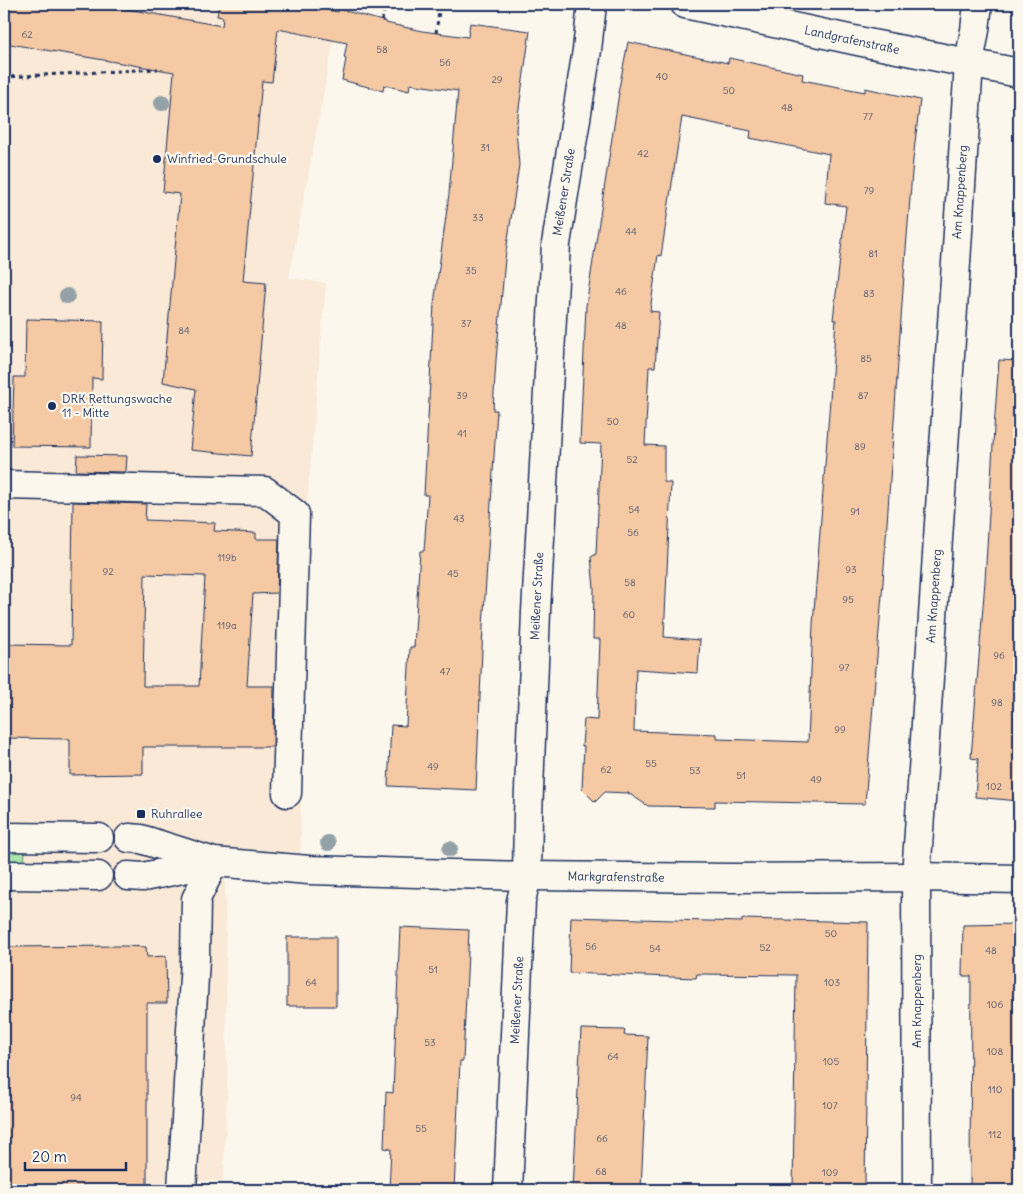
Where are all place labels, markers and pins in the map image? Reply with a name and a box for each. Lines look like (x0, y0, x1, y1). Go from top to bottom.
place label: Winfried-Grundschule (167, 151, 287, 166)
marker: Winfried-Grundschule (151, 153, 163, 165)
place label: DRK Rettungswache 11 - Mitte (62, 391, 172, 420)
marker: DRK Rettungswache 11 - Mitte (46, 400, 58, 412)
place label: Ruhrallee (151, 806, 202, 821)
marker: Ruhrallee (135, 808, 147, 820)

